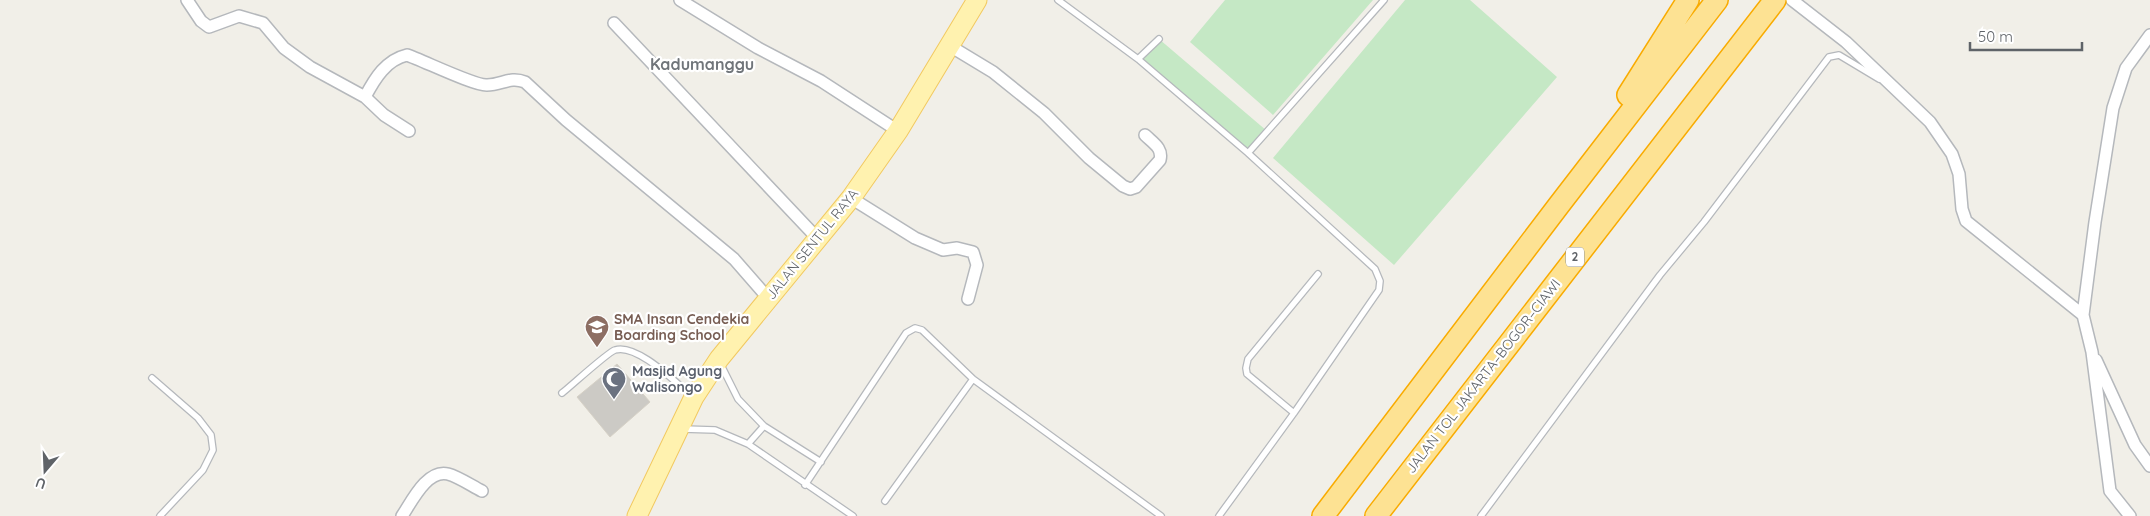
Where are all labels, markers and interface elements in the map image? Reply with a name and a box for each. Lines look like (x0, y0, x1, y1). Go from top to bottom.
scale bar (1970, 20, 2082, 52)
text: 50 m (1978, 27, 2013, 46)
district label: Kadumanggu (650, 54, 754, 74)
street label: JALAN SENTUL RAYA (762, 185, 862, 303)
road number: 2 (1566, 248, 1584, 266)
street label: JALAN TOL JAKARTA–BOGOR–CIAWI (1402, 275, 1564, 477)
place label: SMA Insan Cendekia Boarding School (614, 310, 749, 344)
school or university icon: SMA Insan Cendekia Boarding School (584, 314, 610, 348)
place label: Masjid Agung Walisongo (632, 362, 722, 396)
mosque icon: Masjid Agung Walisongo (601, 366, 627, 400)
north arrow (20, 446, 70, 496)
text: U (33, 473, 48, 493)

